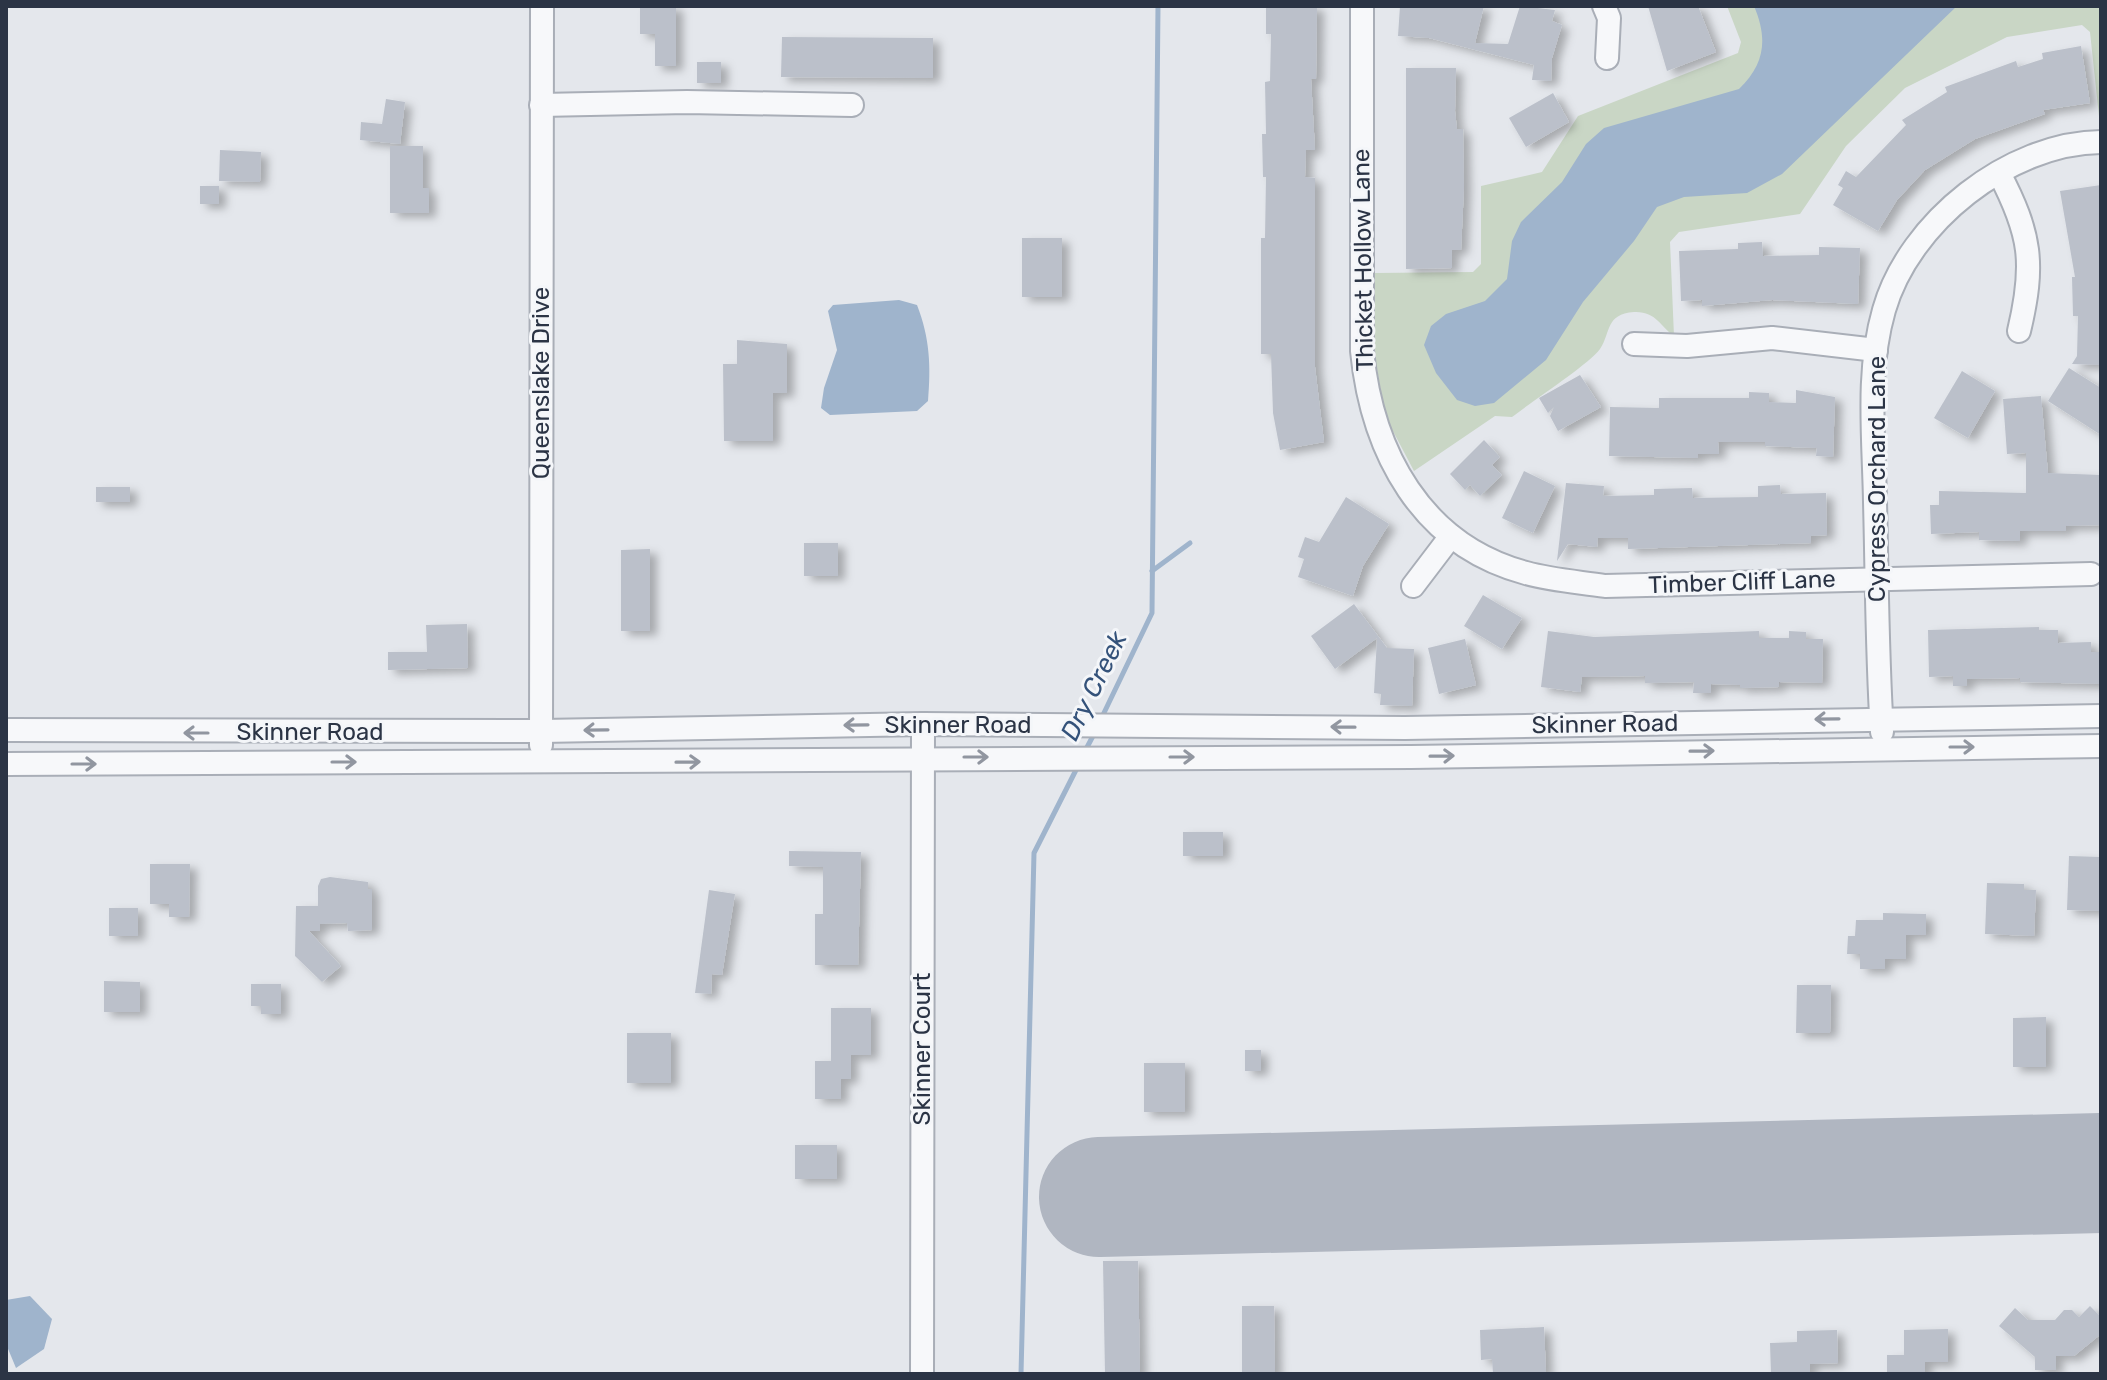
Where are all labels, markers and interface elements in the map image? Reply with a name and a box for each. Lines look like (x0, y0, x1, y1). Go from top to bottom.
street label: Thicket Hollow Lane (1347, 148, 1379, 372)
street label: Queenslake Drive (527, 287, 555, 479)
street label: Cypress Orchard Lane (1863, 356, 1891, 602)
street label: Timber Cliff Lane (1648, 565, 1836, 599)
water label: Dry Creek (1054, 626, 1134, 746)
street label: Skinner Road (1531, 709, 1679, 739)
street label: Skinner Road (885, 711, 1031, 739)
one-way arrow (1814, 711, 1841, 727)
street label: Skinner Road (237, 718, 383, 746)
one-way arrow (843, 718, 870, 733)
one-way arrow (1330, 720, 1357, 735)
one-way arrow (583, 722, 610, 738)
one-way arrow (183, 725, 210, 741)
one-way arrow (1948, 739, 1975, 755)
one-way arrow (1688, 743, 1715, 759)
one-way arrow (1428, 748, 1455, 764)
one-way arrow (962, 749, 989, 765)
one-way arrow (1168, 749, 1195, 765)
one-way arrow (330, 754, 357, 770)
one-way arrow (674, 754, 701, 770)
one-way arrow (70, 756, 97, 772)
street label: Skinner Court (908, 973, 936, 1125)

